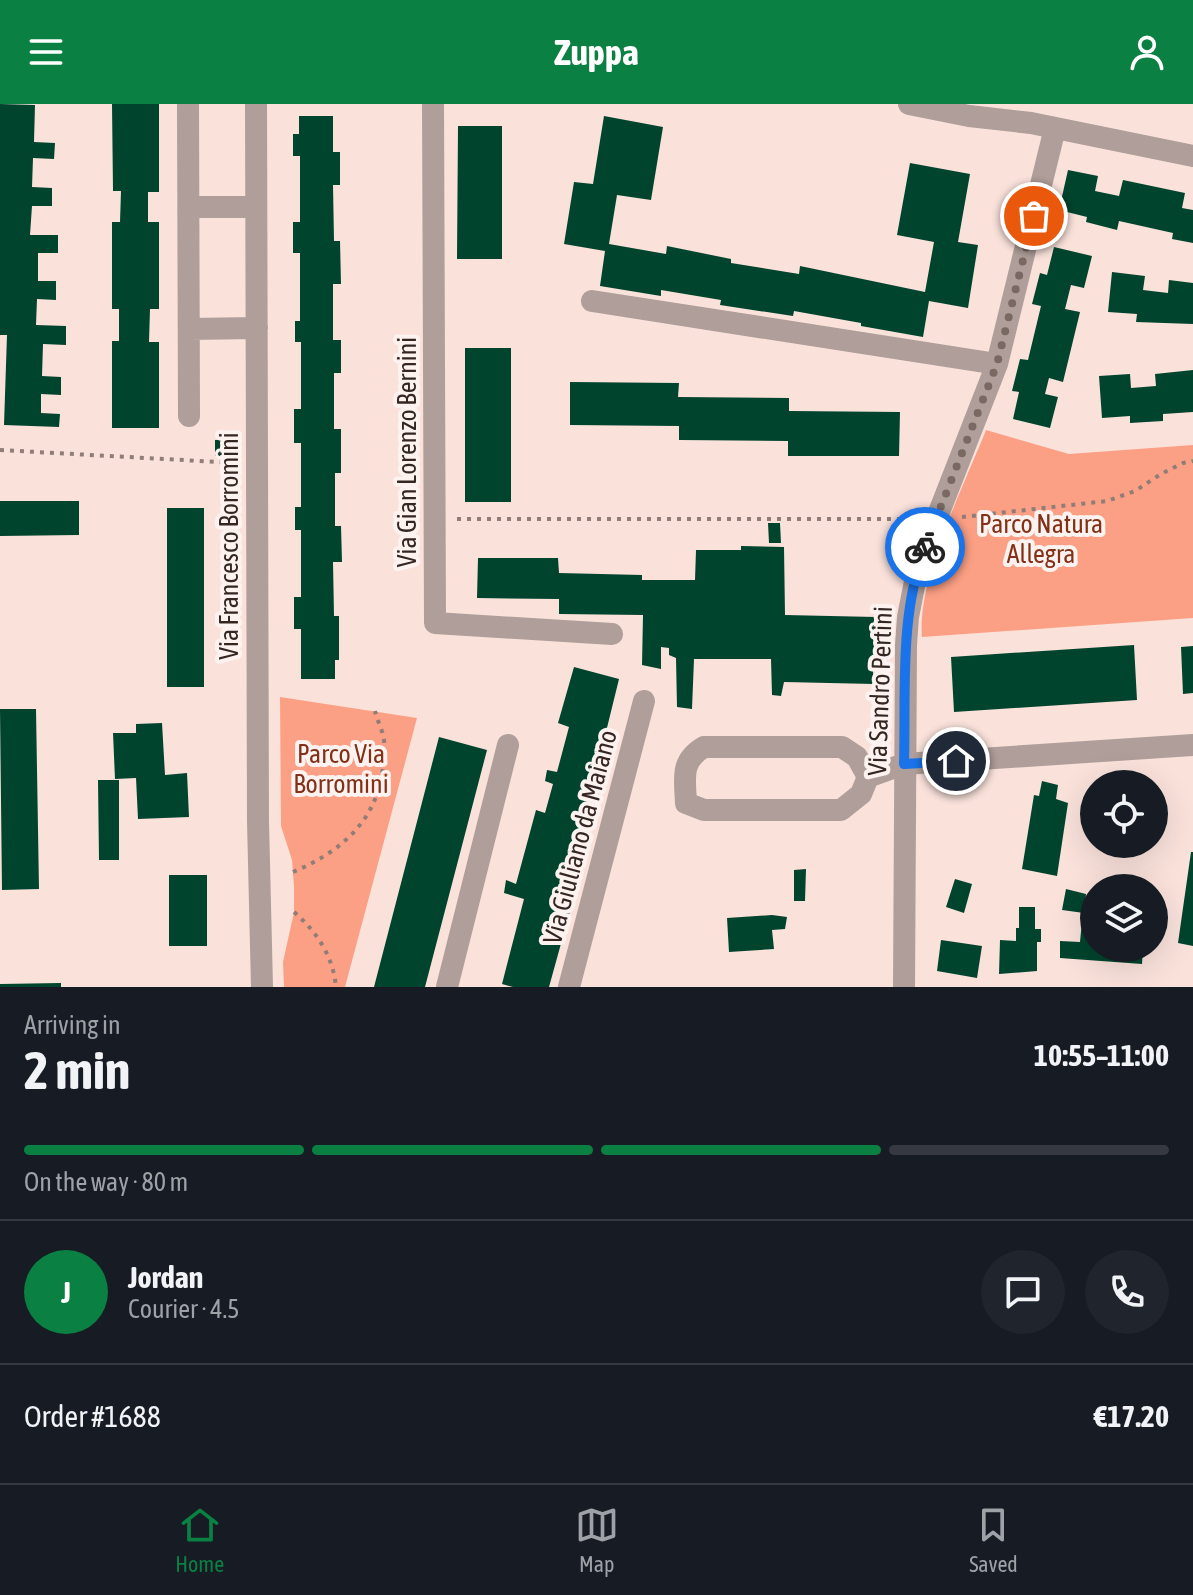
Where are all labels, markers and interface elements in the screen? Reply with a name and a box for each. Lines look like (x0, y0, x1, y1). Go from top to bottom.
icon: menu (24, 30, 68, 74)
icon: person (1125, 30, 1169, 74)
text: Zuppa (554, 31, 639, 73)
pin (1000, 182, 1068, 250)
icon: bag (1012, 194, 1056, 238)
street label: Via Gian Lorenzo Bernini (392, 337, 422, 567)
street label: Via Francesco Borromini (214, 432, 244, 660)
courier (885, 507, 965, 587)
park label: Parco Natura Allegra (979, 509, 1103, 569)
icon: bike (903, 525, 947, 569)
street label: Via Sandro Pertini (862, 606, 898, 776)
street label: Via Giuliano da Maiano (537, 727, 623, 947)
pin (922, 727, 990, 795)
park label: Parco Via Borromini (293, 739, 389, 799)
icon: home (934, 739, 978, 783)
map controls (1080, 770, 1168, 962)
button: locate (1080, 770, 1168, 858)
button: layers (1080, 874, 1168, 962)
text: Arriving in (24, 1010, 121, 1040)
text: 10:55–11:00 (1034, 1038, 1169, 1072)
text: 2 min (24, 1040, 130, 1100)
text: On the way · 80 m (24, 1167, 188, 1197)
button: chat (981, 1250, 1065, 1334)
button: phone (1085, 1250, 1169, 1334)
text: Jordan (128, 1260, 203, 1294)
text: J (61, 1275, 71, 1309)
text: Courier · 4.5 (128, 1294, 239, 1324)
text: Order #1688 (24, 1399, 161, 1433)
text: €17.20 (1094, 1399, 1169, 1433)
tab: Home (175, 1503, 224, 1577)
tab: Map (575, 1503, 619, 1577)
tab: Saved (969, 1503, 1018, 1577)

